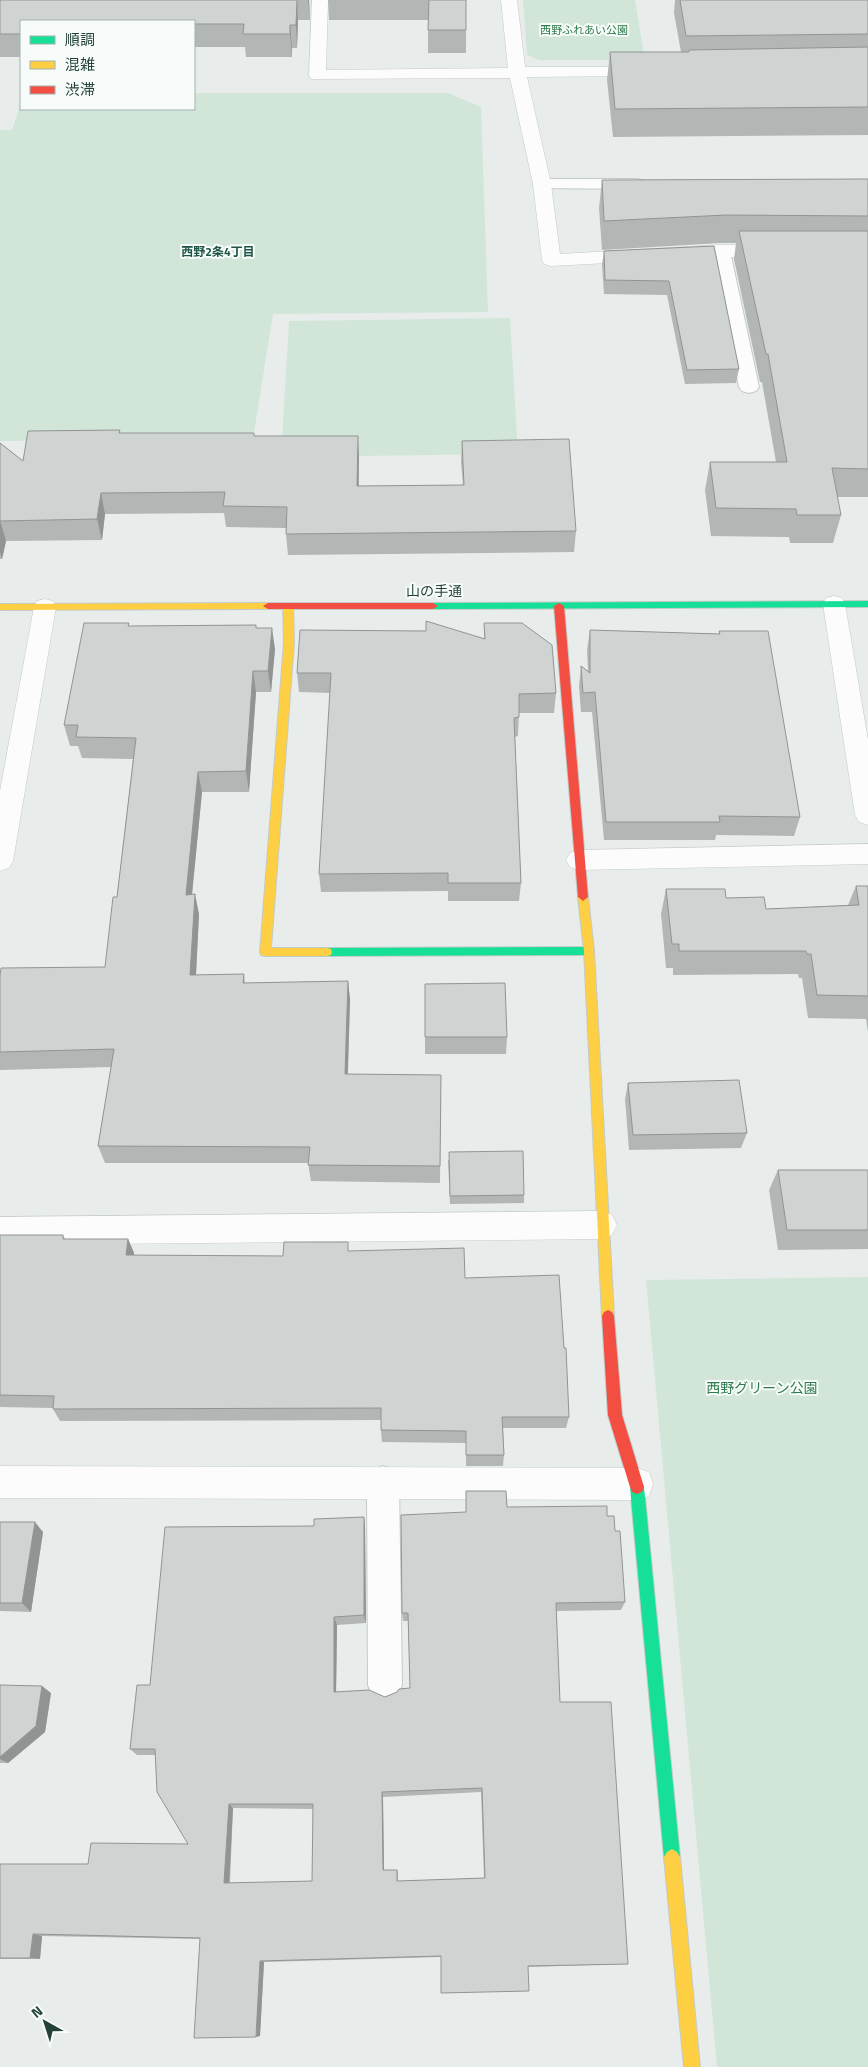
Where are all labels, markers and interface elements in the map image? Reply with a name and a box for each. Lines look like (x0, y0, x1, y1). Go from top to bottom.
legend (20, 20, 195, 110)
park label: 西野ふれあい公園 (540, 22, 628, 38)
text: 順調 (65, 28, 95, 51)
text: 混雑 (65, 53, 95, 76)
text: 渋滞 (65, 78, 95, 101)
district label: 西野2条4丁目 (181, 242, 255, 261)
street label: 山の手通 (406, 580, 462, 601)
park label: 西野グリーン公園 (706, 1377, 818, 1398)
north arrow (20, 1997, 70, 2047)
text: N (26, 2000, 47, 2023)

